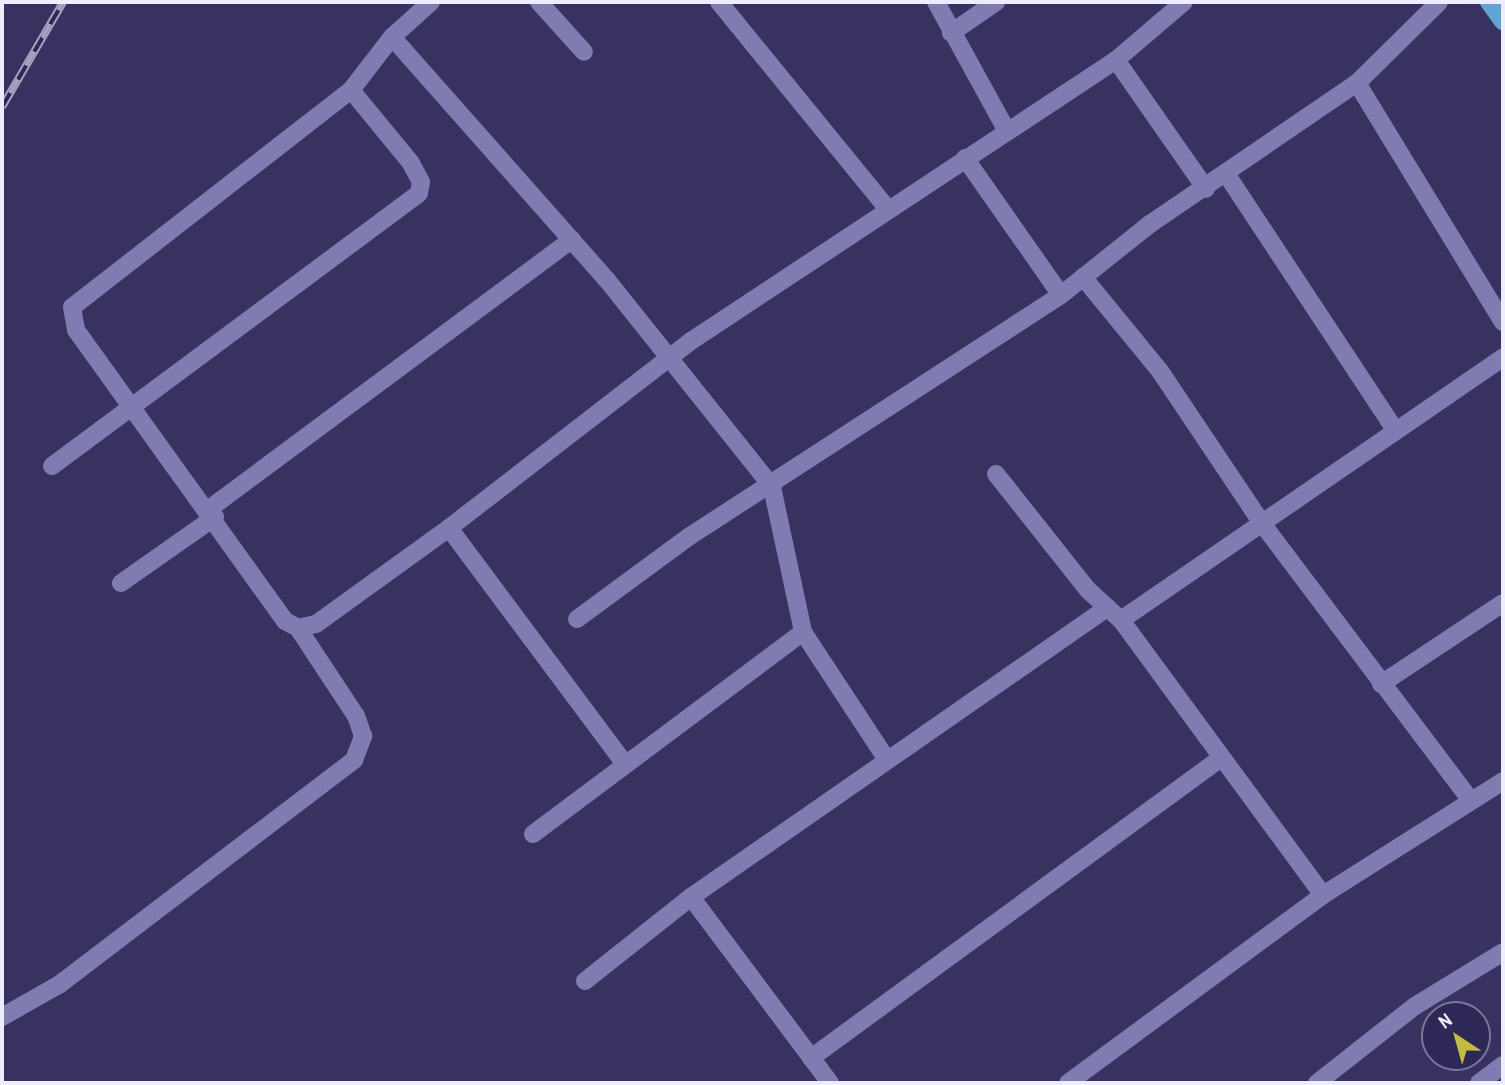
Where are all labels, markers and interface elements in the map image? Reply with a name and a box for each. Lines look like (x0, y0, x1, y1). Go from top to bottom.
north arrow (1421, 1001, 1491, 1071)
text: N (1433, 1007, 1457, 1034)

